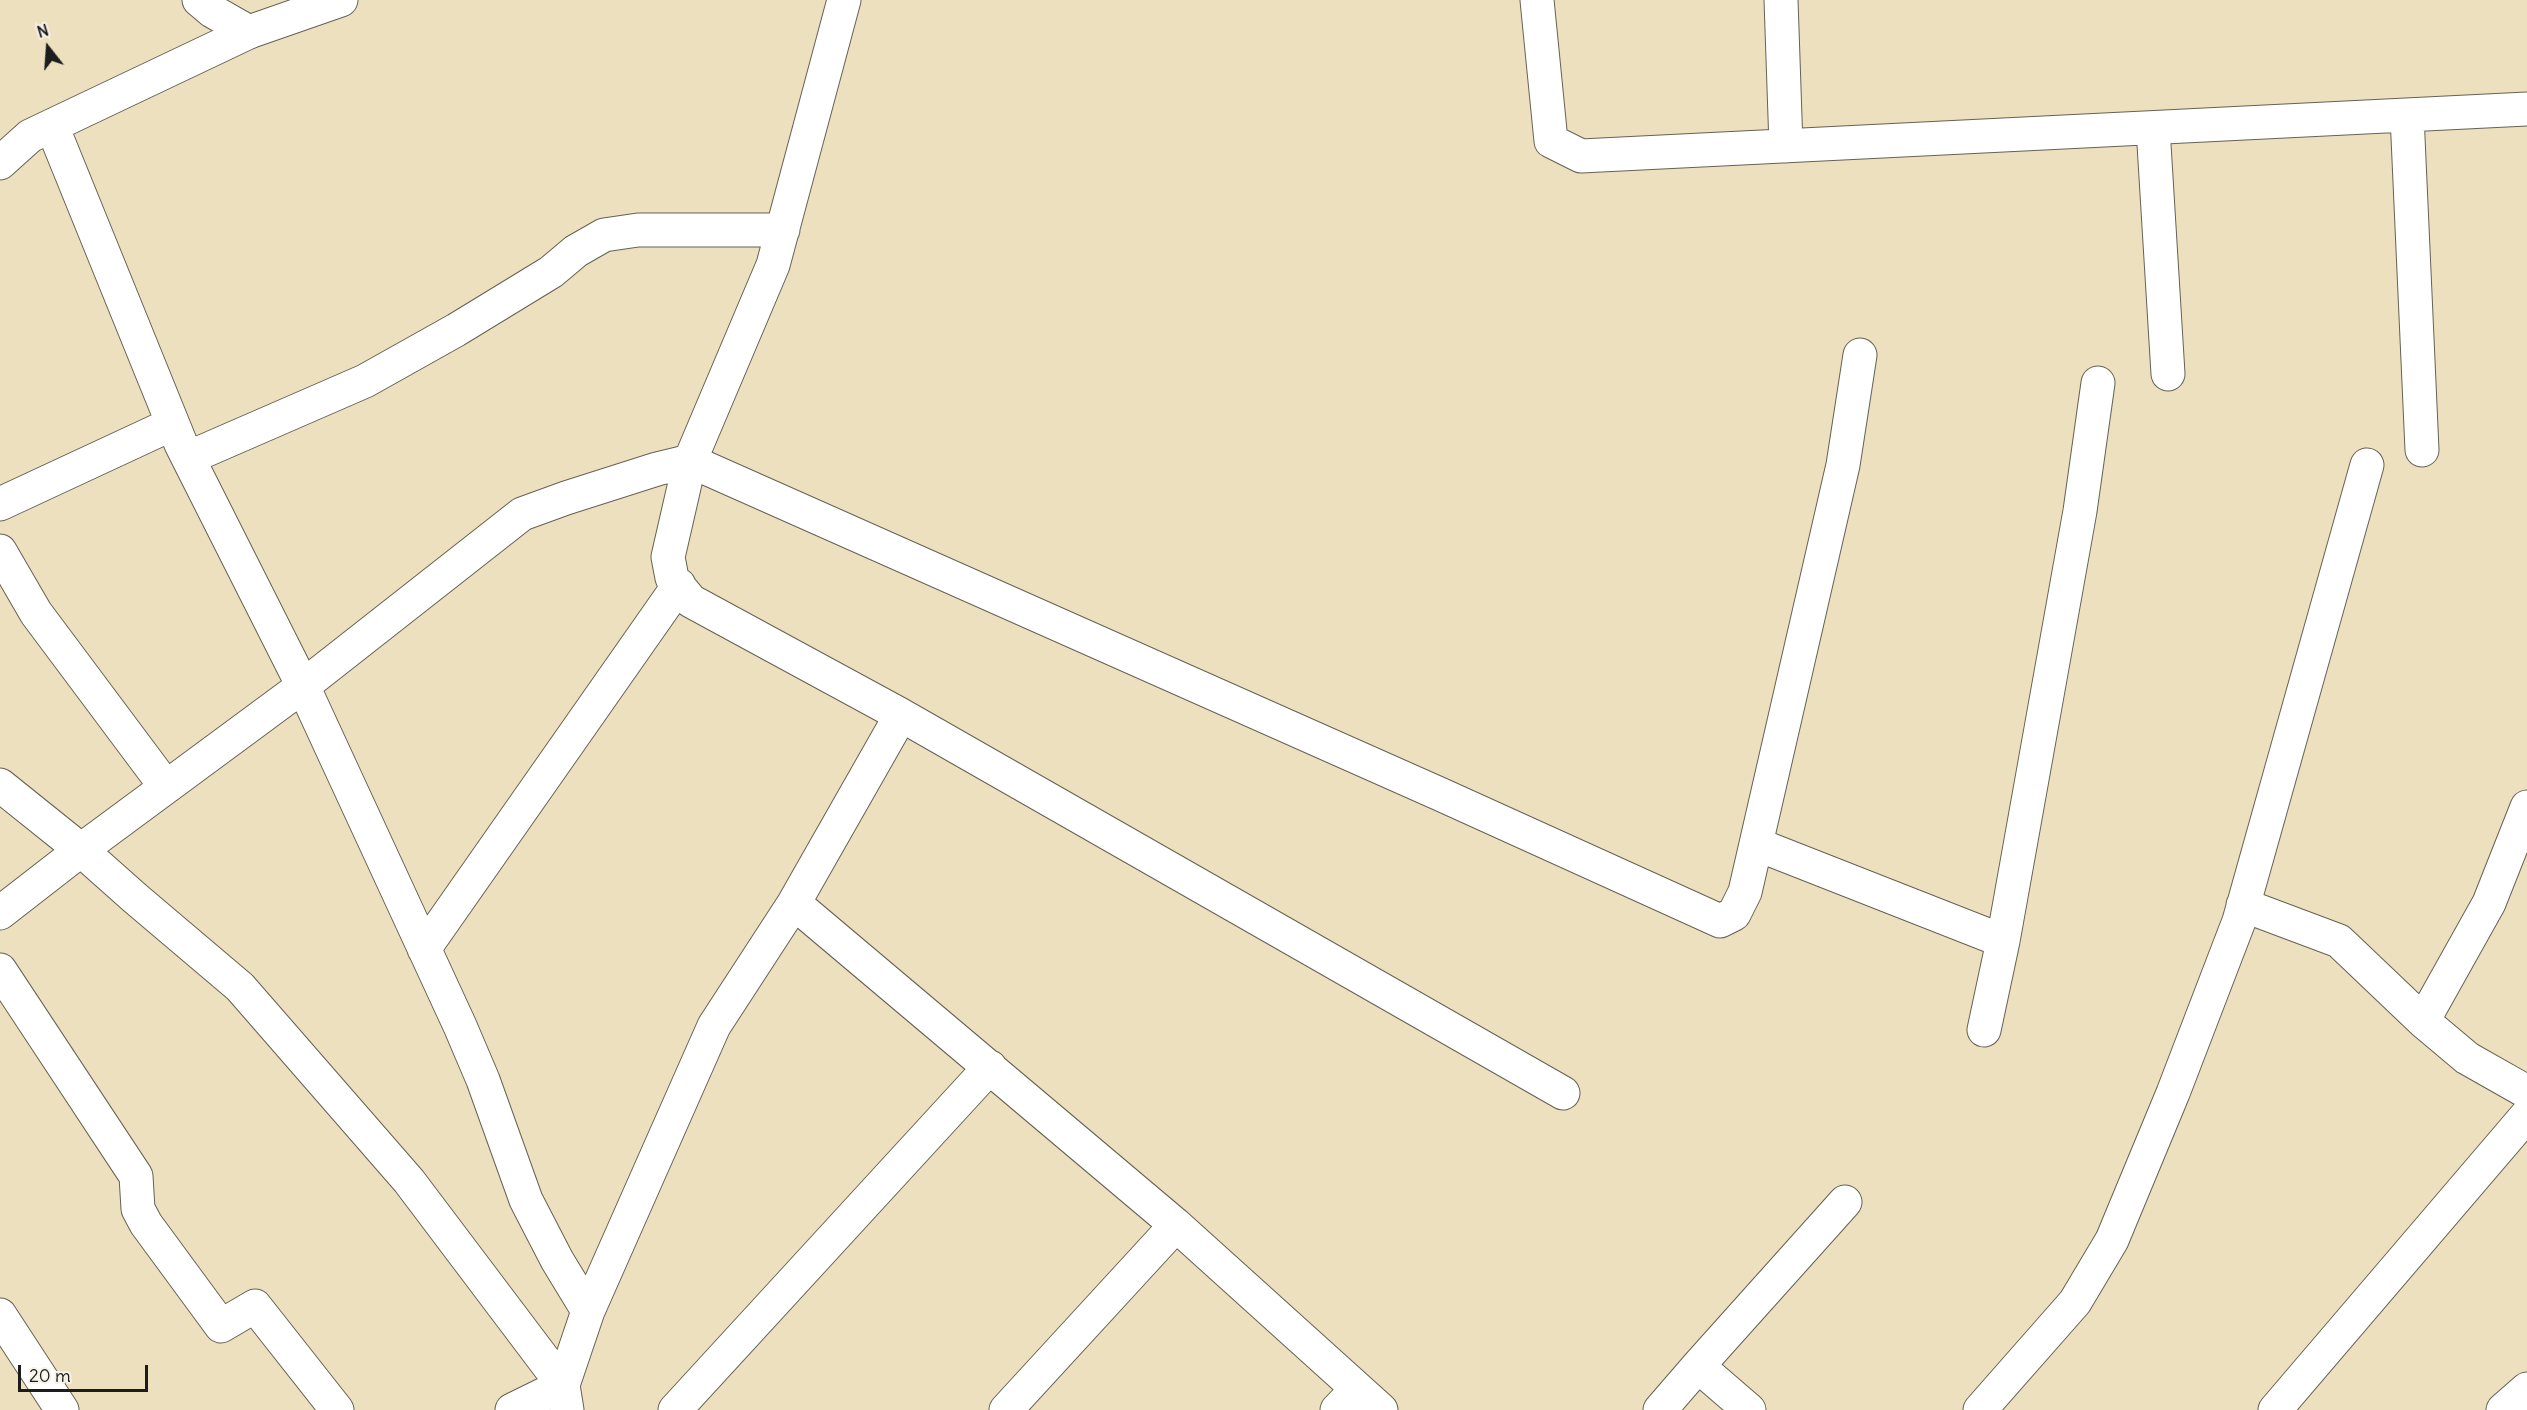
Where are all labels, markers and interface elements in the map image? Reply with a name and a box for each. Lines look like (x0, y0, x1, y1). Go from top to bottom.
north arrow (18, 18, 78, 78)
text: N (35, 20, 51, 42)
scale bar (21, 1353, 152, 1391)
text: 20 m (29, 1364, 71, 1387)

